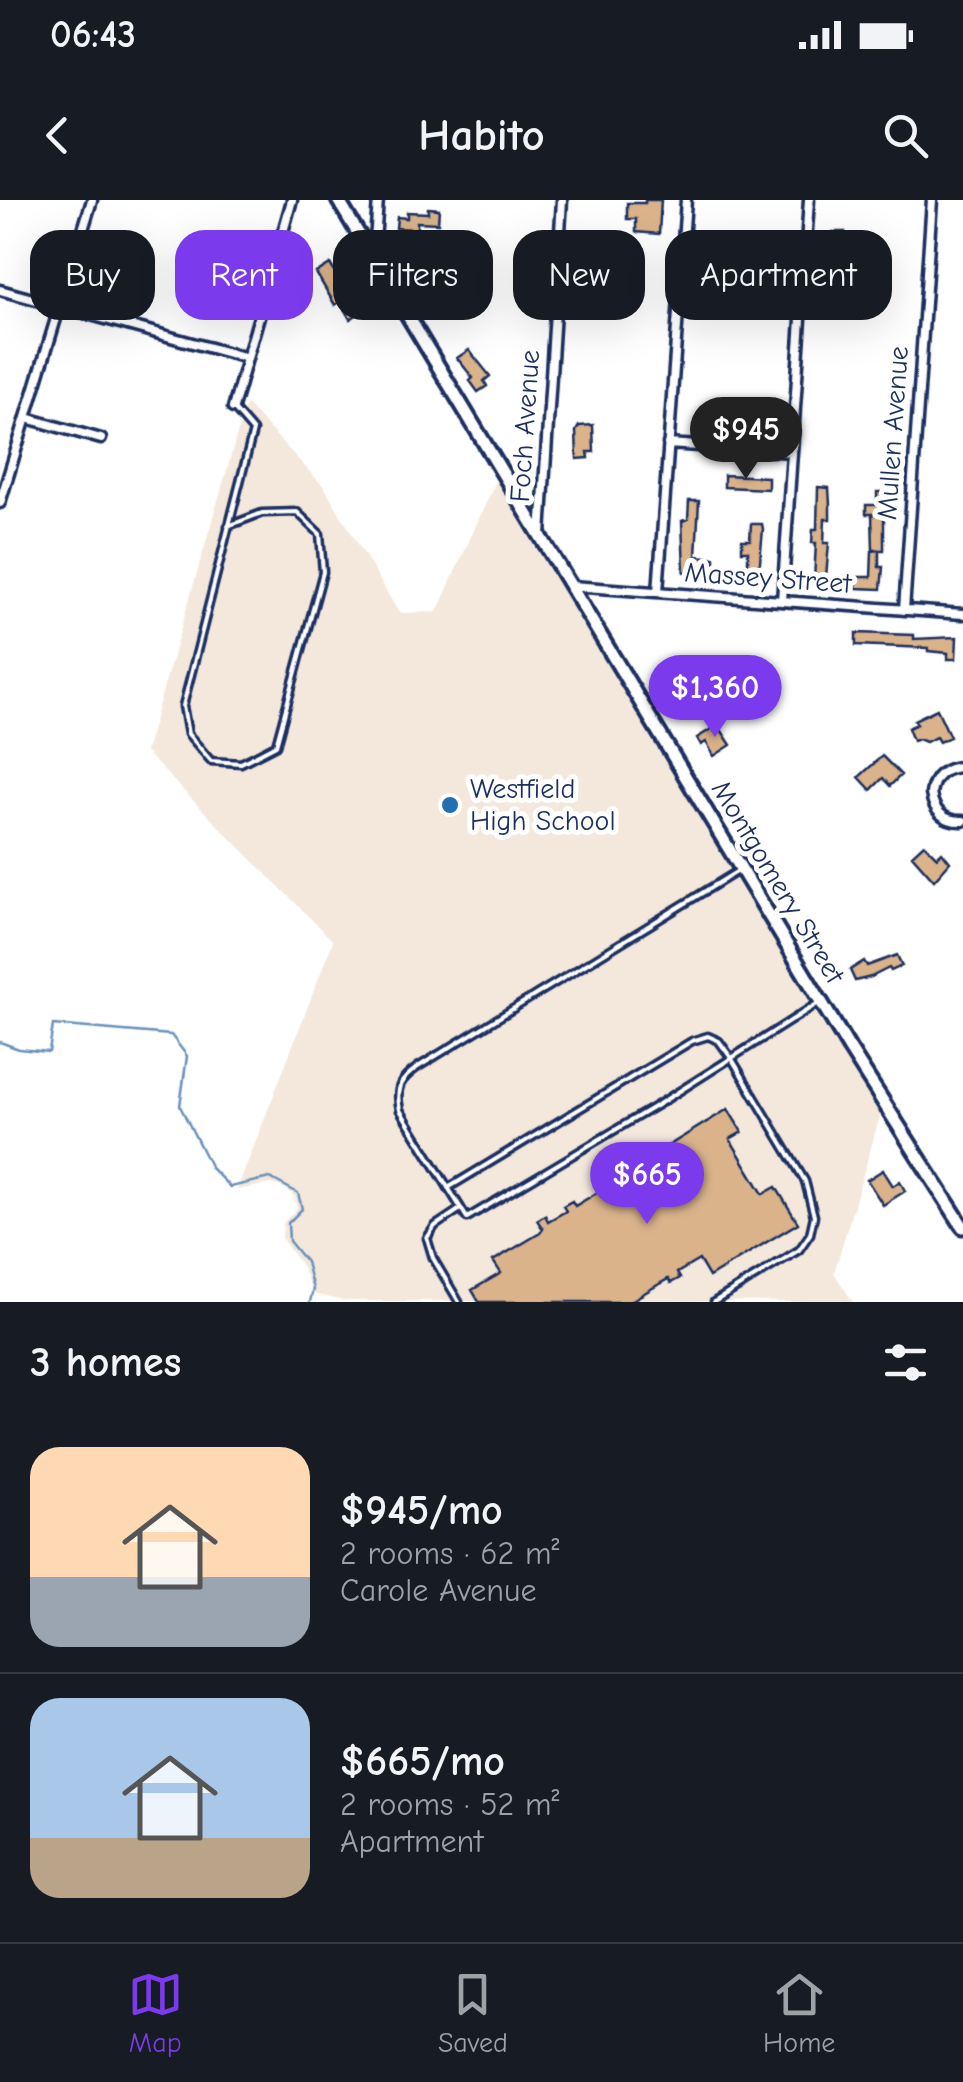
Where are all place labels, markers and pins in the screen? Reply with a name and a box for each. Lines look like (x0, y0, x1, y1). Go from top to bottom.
pin: $945 (687, 397, 805, 482)
pin: $1,360 (634, 655, 796, 740)
place label: Westfield High School (470, 773, 616, 837)
marker: Westfield High School (439, 794, 461, 816)
pin: $665 (588, 1142, 706, 1227)

